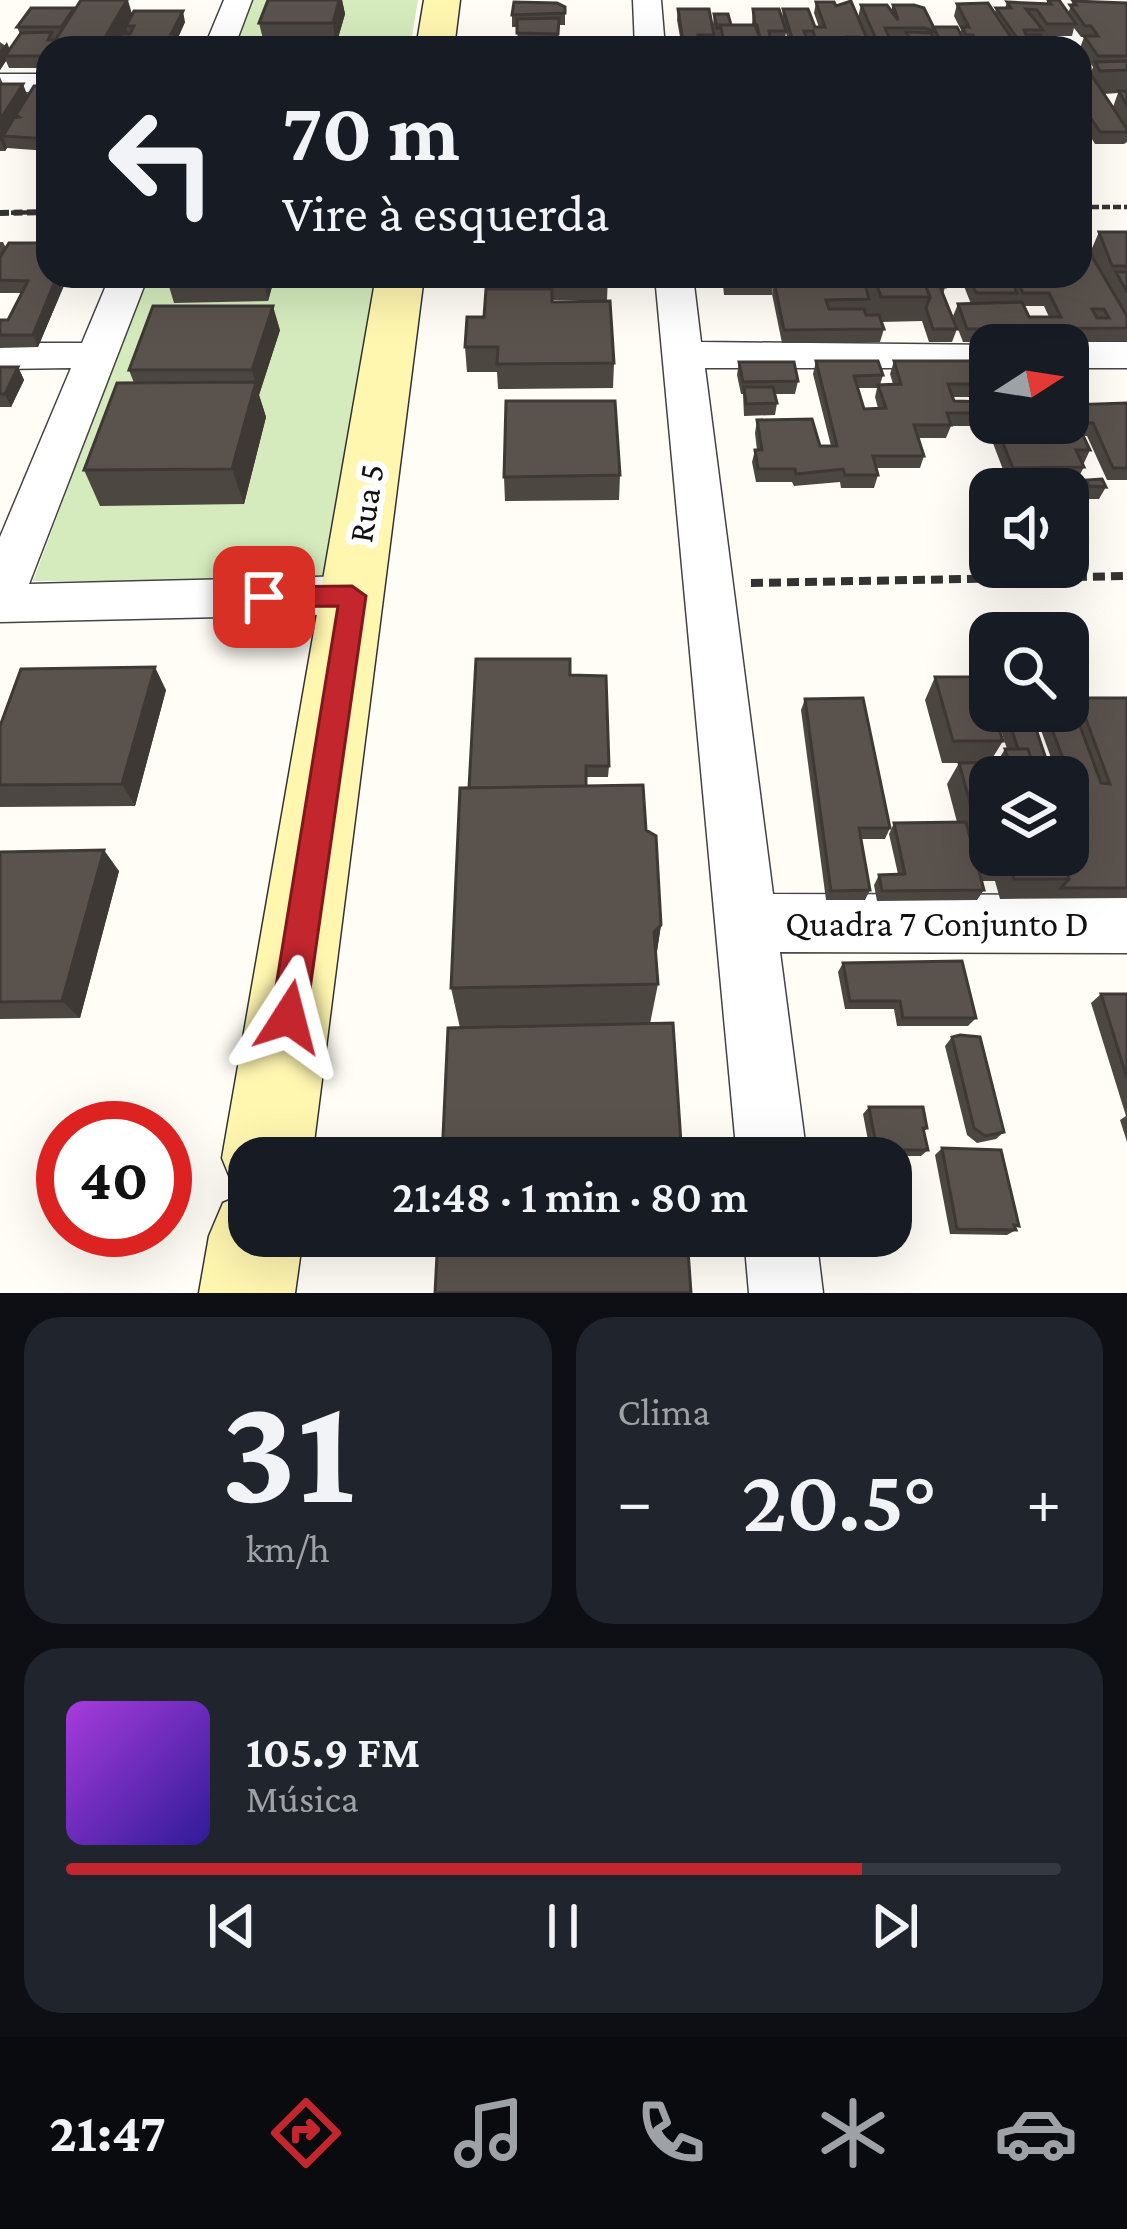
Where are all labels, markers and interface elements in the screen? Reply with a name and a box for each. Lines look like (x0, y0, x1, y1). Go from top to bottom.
icon: left (84, 84, 240, 240)
text: 70 m (282, 85, 460, 178)
text: Vire à esquerda (282, 183, 609, 243)
north arrow (969, 324, 1089, 444)
map controls (969, 324, 1089, 876)
street label: Rua 5 (340, 461, 392, 545)
button: sound (969, 468, 1089, 588)
pin (213, 546, 315, 648)
icon: arrive (231, 564, 297, 630)
button: search (969, 612, 1089, 732)
button: layers (969, 756, 1089, 876)
street label: Quadra 7 Conjunto D (785, 904, 1089, 944)
position arrow (226, 954, 352, 1080)
speed limit sign: 40 (36, 1101, 192, 1257)
text: 21:48 · 1 min · 80 m (392, 1172, 748, 1222)
text: 31 (220, 1362, 355, 1536)
text: Clima (618, 1390, 710, 1433)
text: 20.5° (742, 1450, 937, 1550)
text: − (618, 1464, 652, 1537)
text: + (1026, 1464, 1061, 1537)
text: km/h (246, 1527, 330, 1570)
text: 105.9 FM (246, 1727, 420, 1777)
text: Música (246, 1777, 359, 1820)
icon: previous (199, 1893, 265, 1959)
icon: pause (530, 1893, 596, 1959)
icon: next (862, 1893, 928, 1959)
icon: directions (264, 2091, 348, 2175)
icon: music (447, 2091, 531, 2175)
icon: phone (629, 2091, 713, 2175)
icon: climate (811, 2091, 895, 2175)
icon: car (994, 2091, 1078, 2175)
text: 21:47 (49, 2103, 166, 2163)

